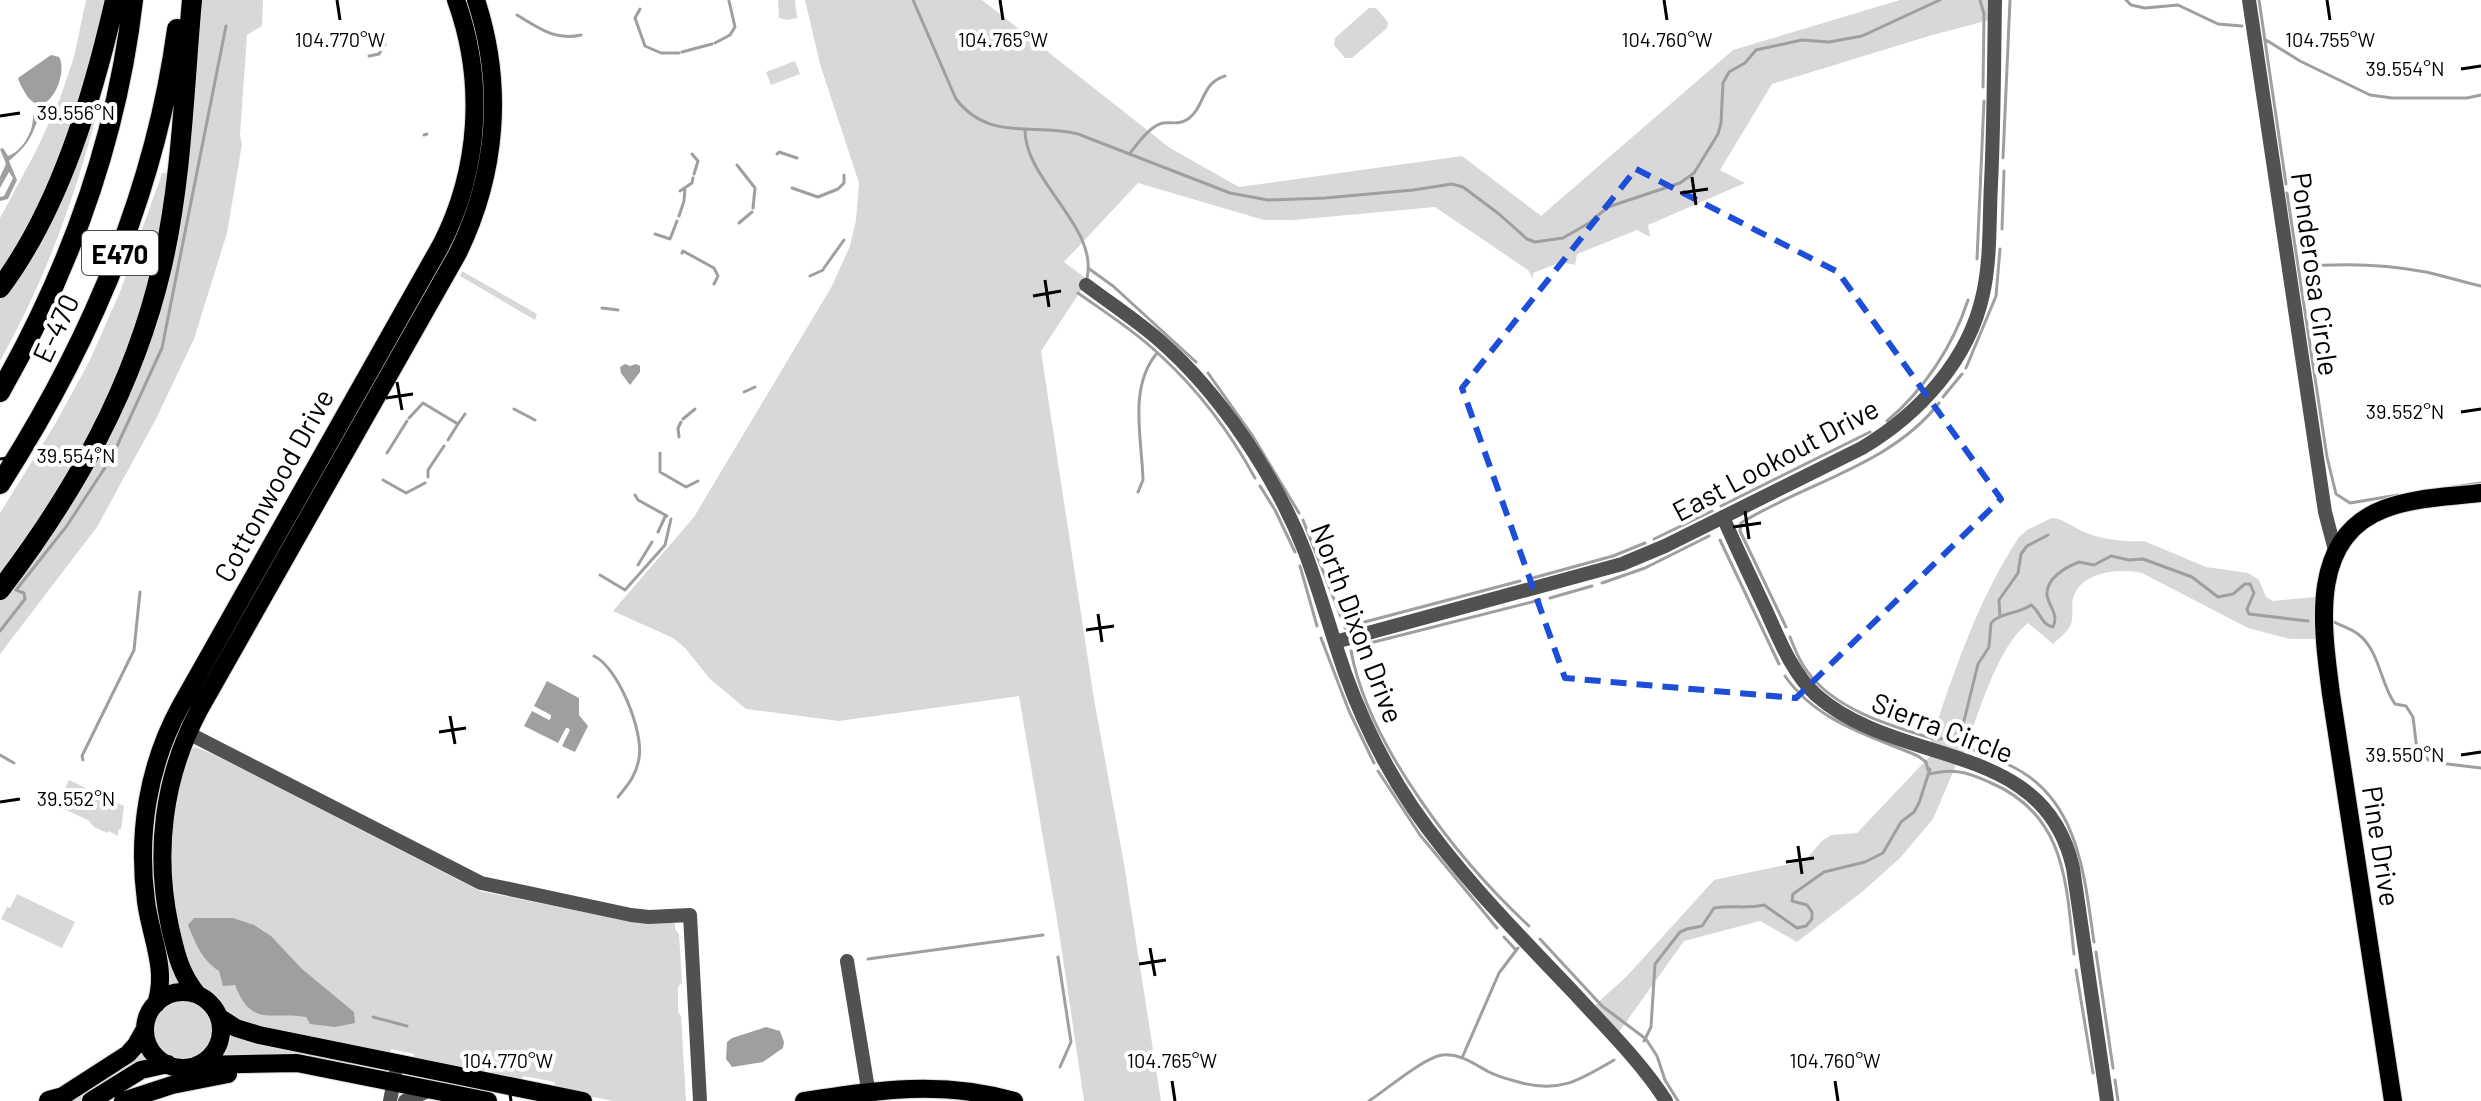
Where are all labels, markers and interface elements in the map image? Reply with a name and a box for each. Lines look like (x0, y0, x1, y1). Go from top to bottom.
text: 104.770°W (295, 27, 386, 51)
text: 104.765°W (958, 27, 1048, 51)
text: 104.760°W (1621, 27, 1713, 51)
text: 104.755°W (2285, 27, 2375, 51)
text: 39.554°N (2366, 56, 2445, 80)
text: 39.556°N (37, 100, 115, 124)
street label: Ponderosa Circle (2285, 170, 2347, 378)
road number: E470 (82, 231, 158, 275)
street label: E-470 (24, 288, 86, 368)
street label: Cottonwood Drive (206, 382, 340, 588)
street label: East Lookout Drive (1666, 390, 1884, 528)
text: 39.552°N (2366, 399, 2444, 423)
text: 39.554°N (37, 443, 116, 467)
street label: North Dixon Drive (1304, 518, 1412, 728)
street label: Sierra Circle (1867, 684, 2019, 770)
text: 39.550°N (2365, 742, 2445, 766)
street label: Pine Drive (2356, 783, 2408, 909)
text: 39.552°N (37, 786, 115, 810)
text: 104.770°W (463, 1048, 554, 1072)
text: 104.765°W (1127, 1048, 1217, 1072)
text: 104.760°W (1789, 1048, 1881, 1072)

